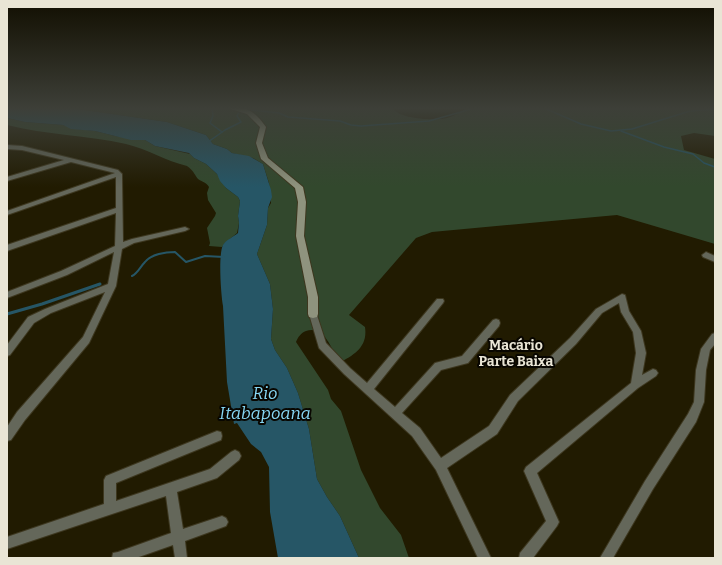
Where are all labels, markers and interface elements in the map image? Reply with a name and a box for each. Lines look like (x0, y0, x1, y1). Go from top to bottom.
district label: Macário Parte Baixa (479, 337, 554, 370)
water label: Rio Itabapoana (219, 383, 311, 424)

